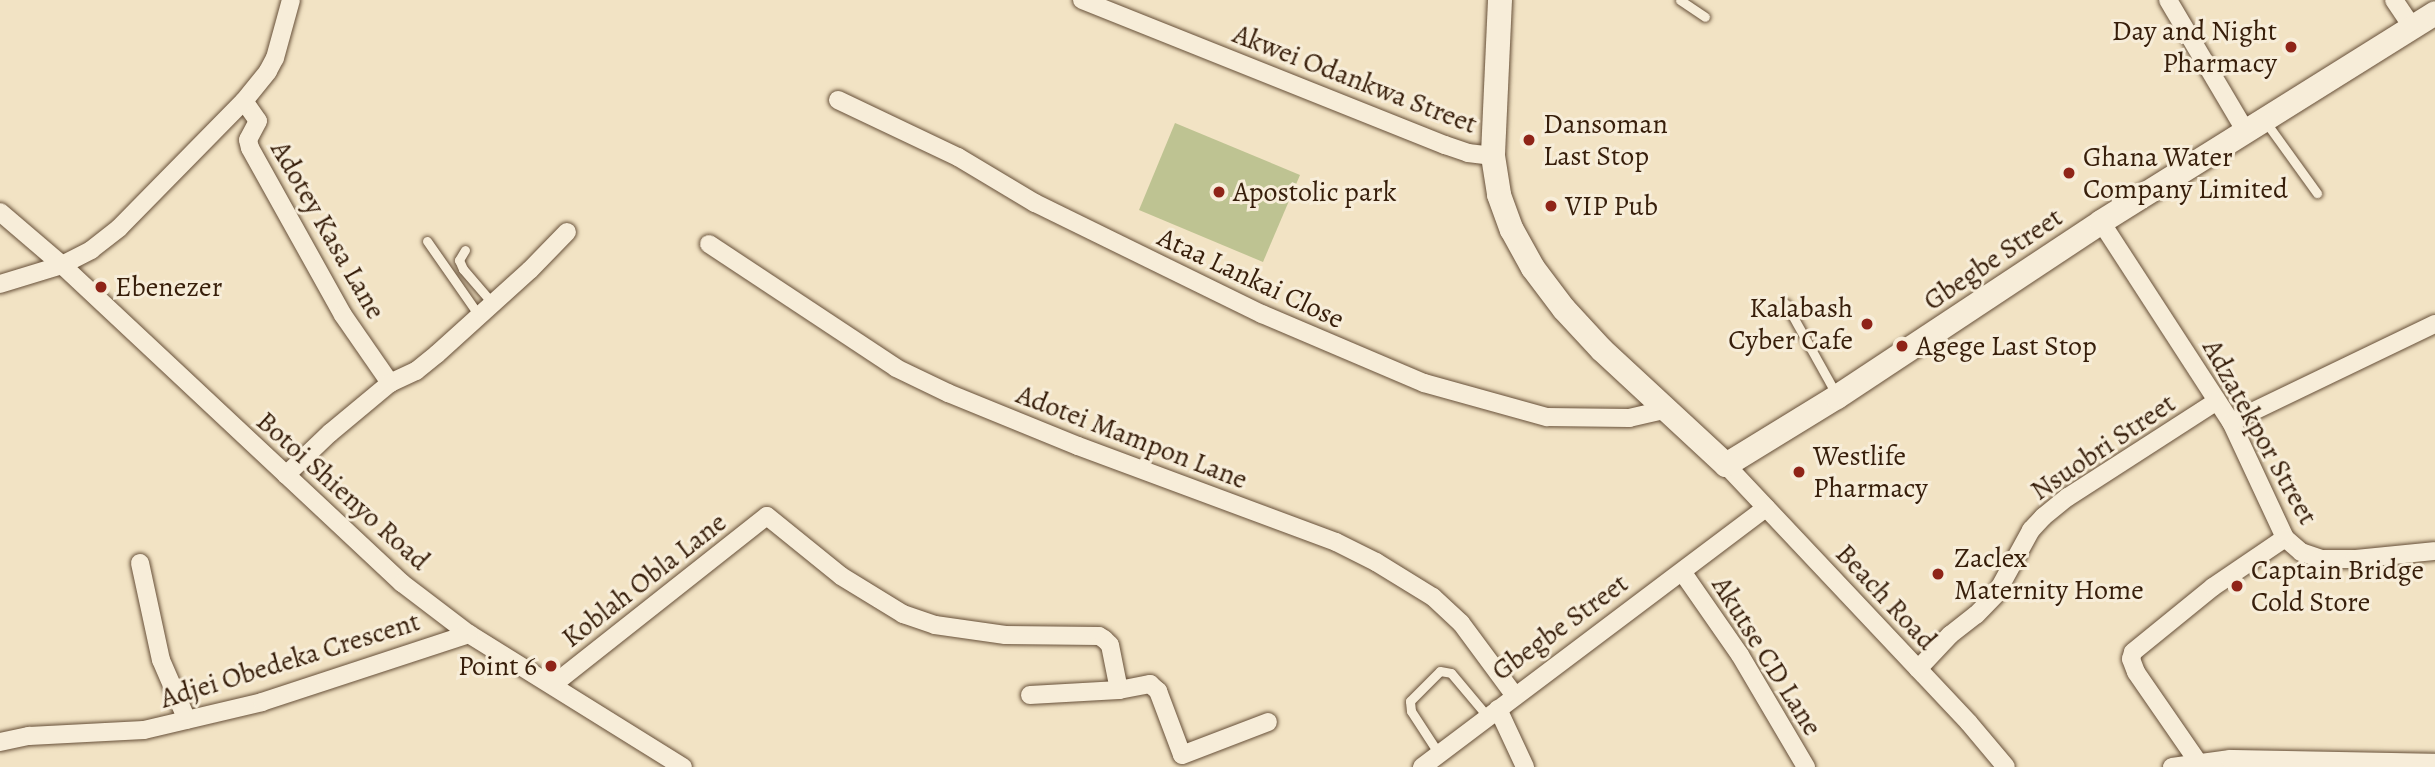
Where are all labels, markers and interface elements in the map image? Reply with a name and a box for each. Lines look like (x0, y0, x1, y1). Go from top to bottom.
place label: Day and Night Pharmacy (2112, 14, 2277, 80)
street label: Akwei Odankwa Street (1228, 17, 1482, 141)
marker: Day and Night Pharmacy (2283, 39, 2299, 55)
place label: Dansoman Last Stop (1543, 107, 1668, 173)
marker: Dansoman Last Stop (1521, 132, 1537, 148)
street label: Adotey Kasa Lane (263, 135, 393, 325)
place label: Ghana Water Company Limited (2083, 140, 2288, 206)
marker: Ghana Water Company Limited (2061, 165, 2077, 181)
place label: Apostolic park (1233, 175, 1397, 209)
marker: Apostolic park (1211, 184, 1227, 200)
place label: VIP Pub (1565, 189, 1658, 223)
marker: VIP Pub (1543, 198, 1559, 214)
street label: Gbegbe Street (1917, 200, 2069, 318)
street label: Ataa Lankai Close (1152, 220, 1350, 336)
place label: Ebenezer (115, 270, 222, 304)
marker: Ebenezer (93, 279, 109, 295)
place label: Kalabash Cyber Cafe (1728, 291, 1853, 357)
marker: Kalabash Cyber Cafe (1859, 316, 1875, 332)
place label: Agege Last Stop (1916, 329, 2097, 363)
street label: Adzatekpor Street (2195, 334, 2325, 530)
marker: Agege Last Stop (1894, 338, 1910, 354)
street label: Adotei Mampon Lane (1012, 377, 1252, 497)
street label: Nsuobri Street (2024, 386, 2182, 508)
street label: Botoi Shienyo Road (249, 404, 437, 578)
place label: Westlife Pharmacy (1813, 439, 1928, 505)
marker: Westlife Pharmacy (1791, 464, 1807, 480)
street label: Koblah Obla Lane (555, 505, 733, 655)
street label: Beach Road (1828, 537, 1944, 657)
place label: Zaclex Maternity Home (1954, 541, 2144, 607)
place label: Captain Bridge Cold Store (2251, 553, 2424, 619)
marker: Zaclex Maternity Home (1928, 564, 1948, 584)
street label: Gbegbe Street (1485, 566, 1635, 688)
street label: Akutse CD Lane (1705, 570, 1829, 742)
marker: Captain Bridge Cold Store (2229, 578, 2245, 594)
street label: Adjei Obedeka Crescent (156, 605, 424, 715)
place label: Point 6 (458, 649, 537, 683)
marker: Point 6 (543, 658, 559, 674)

